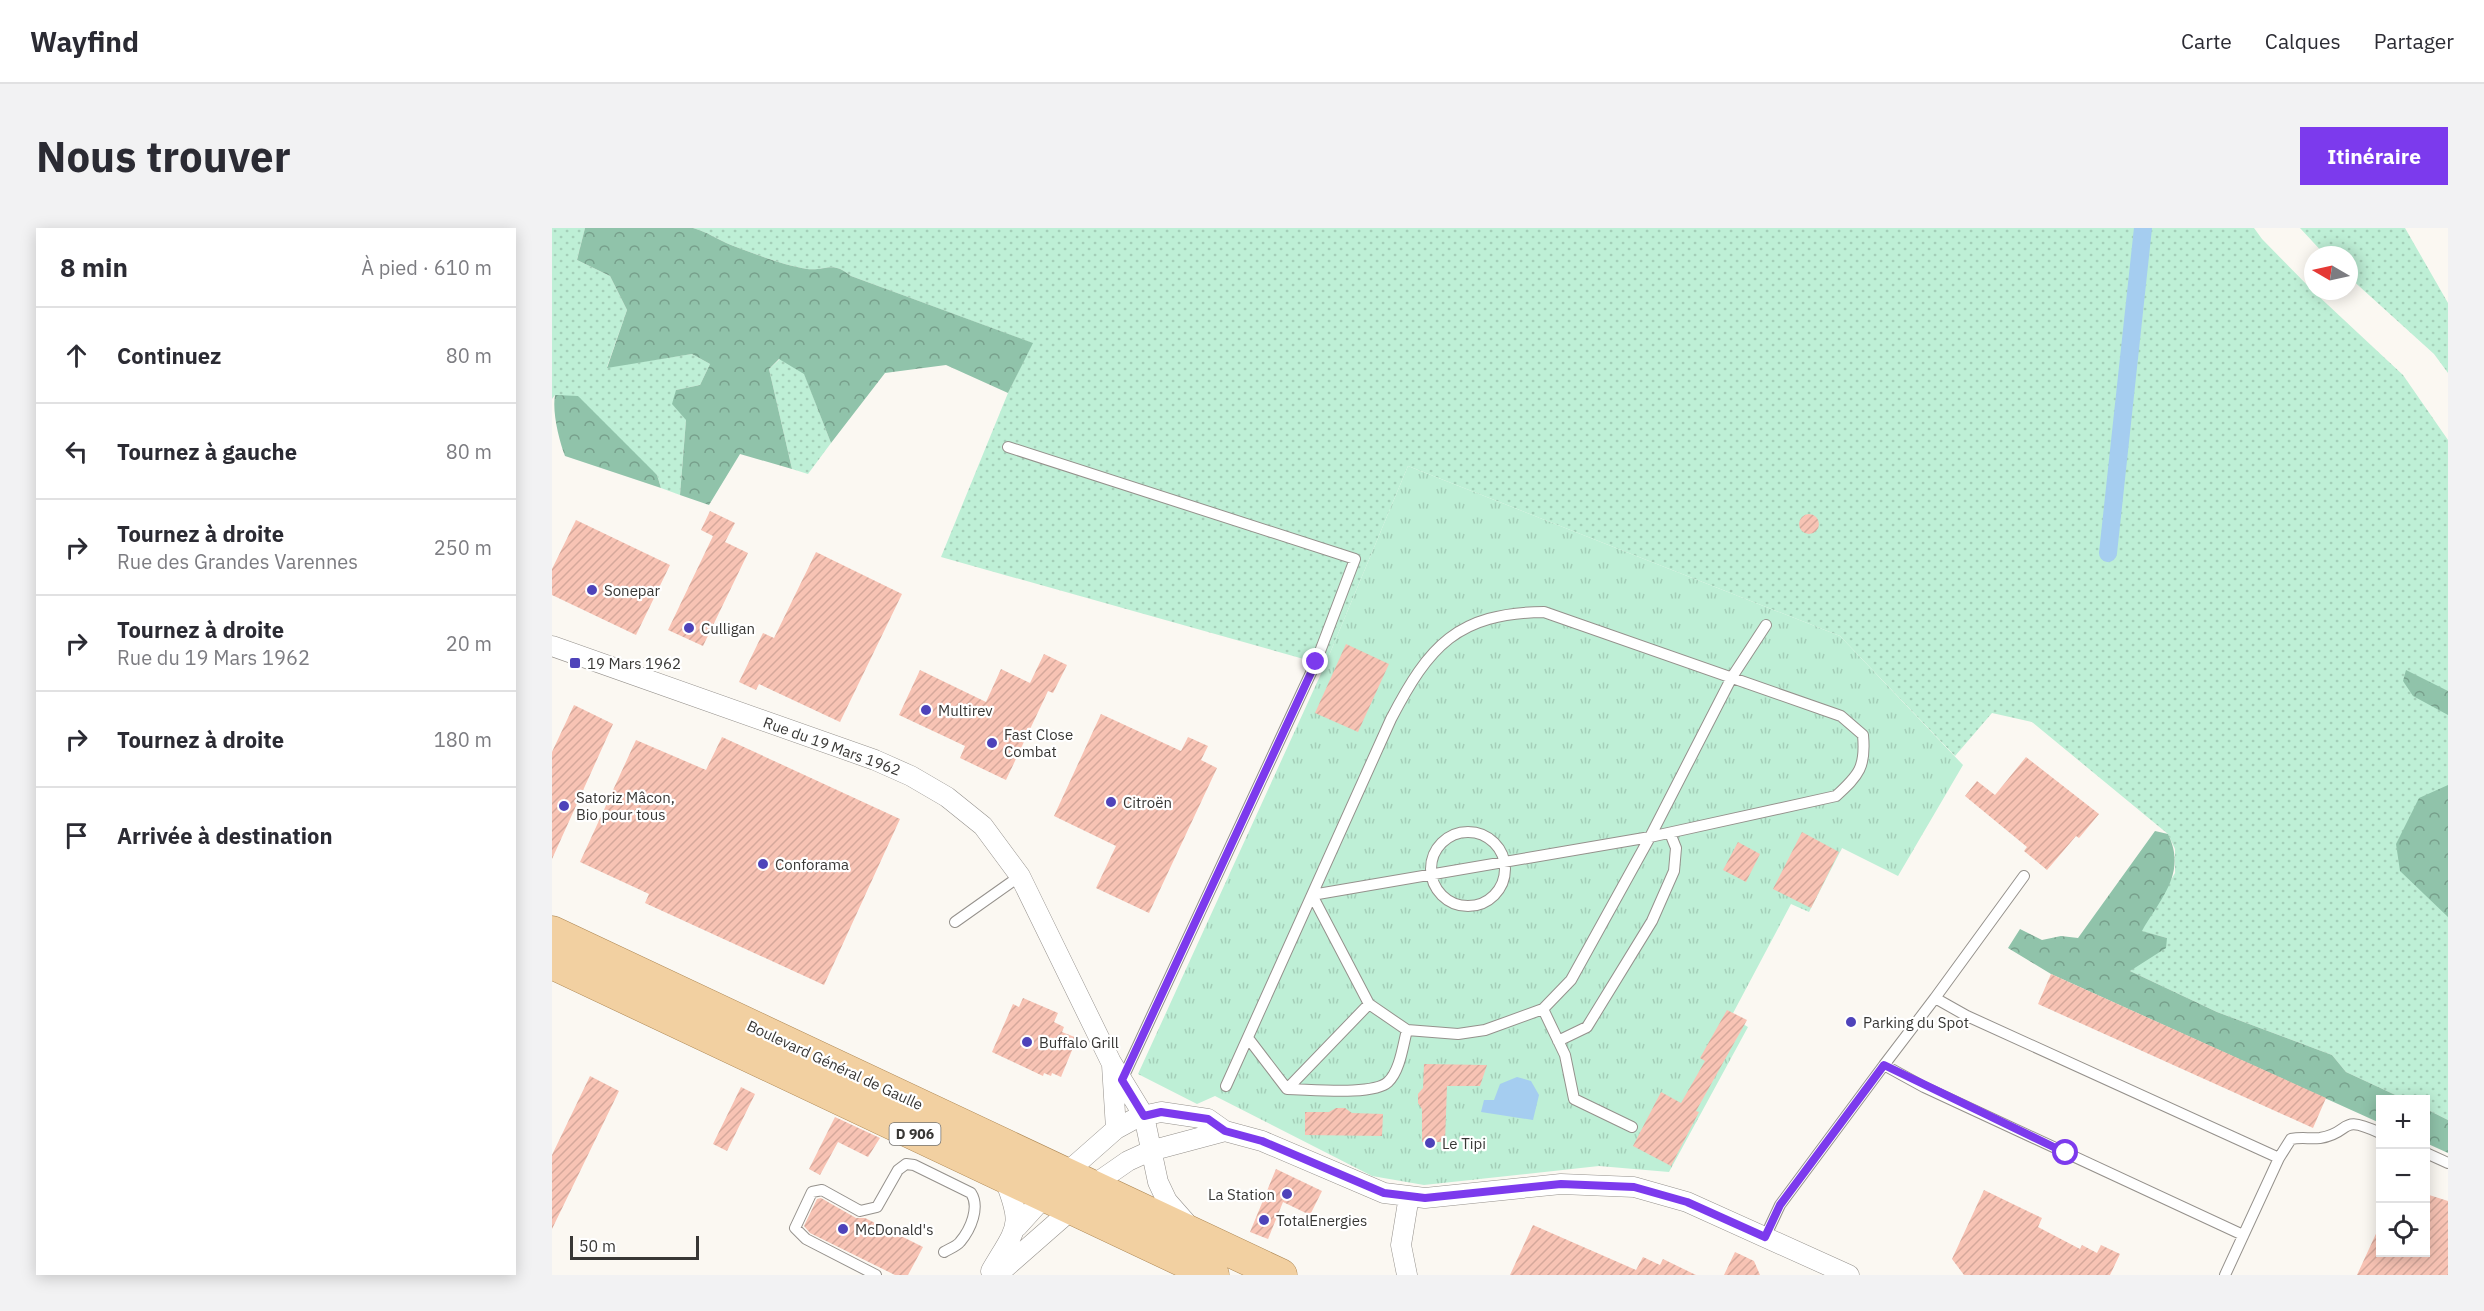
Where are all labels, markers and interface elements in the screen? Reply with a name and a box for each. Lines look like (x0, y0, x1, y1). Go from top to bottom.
text: Wayfind (30, 23, 139, 60)
text: Carte (2181, 27, 2232, 55)
text: Calques (2265, 27, 2341, 55)
text: Partager (2374, 27, 2454, 55)
button: Itinéraire (2300, 127, 2448, 185)
text: Nous trouver (36, 129, 291, 184)
north arrow (2304, 246, 2358, 300)
text: 8 min (60, 250, 128, 284)
text: À pied · 610 m (361, 254, 492, 281)
icon: ahead (60, 339, 93, 372)
text: Continuez (117, 341, 221, 370)
text: 80 m (446, 342, 492, 369)
icon: left (60, 435, 93, 468)
text: Tournez à gauche (117, 437, 297, 466)
text: 80 m (446, 438, 492, 465)
text: Tournez à droite (117, 519, 284, 548)
icon: right (60, 531, 93, 564)
text: 250 m (434, 534, 492, 561)
text: Rue des Grandes Varennes (117, 548, 358, 575)
place label: Sonepar (604, 581, 661, 600)
marker: Sonepar (585, 583, 599, 597)
text: Tournez à droite (117, 615, 284, 644)
place label: Culligan (701, 619, 755, 638)
marker: Culligan (682, 621, 696, 635)
icon: right (60, 627, 93, 660)
text: 20 m (446, 630, 492, 657)
text: Rue du 19 Mars 1962 (117, 644, 310, 671)
route end (1302, 648, 1328, 674)
place label: 19 Mars 1962 (587, 654, 681, 673)
marker: 19 Mars 1962 (568, 656, 582, 670)
place label: Multirev (938, 701, 993, 720)
marker: Multirev (919, 703, 933, 717)
street label: Rue du 19 Mars 1962 (761, 712, 903, 780)
icon: right (60, 723, 93, 756)
text: Tournez à droite (117, 725, 284, 754)
place label: Fast Close Combat (1004, 725, 1073, 761)
text: 180 m (434, 726, 492, 753)
marker: Fast Close Combat (985, 736, 999, 750)
place label: Satoriz Mâcon, Bio pour tous (576, 788, 675, 824)
place label: Citroën (1123, 793, 1172, 812)
marker: Citroën (1104, 795, 1118, 809)
marker: Satoriz Mâcon, Bio pour tous (557, 799, 571, 813)
icon: arrive (60, 819, 93, 852)
text: Arrivée à destination (117, 821, 333, 850)
place label: Conforama (775, 855, 849, 874)
marker: Conforama (756, 857, 770, 871)
place label: Parking du Spot (1863, 1013, 1969, 1032)
marker: Parking du Spot (1844, 1015, 1858, 1029)
street label: Boulevard Général de Gaulle (744, 1016, 926, 1114)
place label: Buffalo Grill (1039, 1033, 1119, 1052)
marker: Buffalo Grill (1020, 1035, 1034, 1049)
map controls (2376, 1095, 2430, 1257)
button: + (2376, 1095, 2430, 1149)
road number: D 906 (890, 1123, 940, 1145)
place label: Le Tipi (1442, 1134, 1486, 1153)
marker: Le Tipi (1423, 1136, 1437, 1150)
route start (2052, 1139, 2078, 1165)
button: − (2376, 1149, 2430, 1203)
place label: La Station (1208, 1185, 1275, 1204)
marker: La Station (1280, 1187, 1294, 1201)
button: locate (2376, 1203, 2430, 1257)
place label: TotalEnergies (1276, 1211, 1367, 1230)
marker: TotalEnergies (1257, 1213, 1271, 1227)
place label: McDonald's (855, 1220, 933, 1239)
marker: McDonald's (836, 1222, 850, 1236)
scale bar (570, 1233, 699, 1260)
text: 50 m (579, 1236, 616, 1256)

